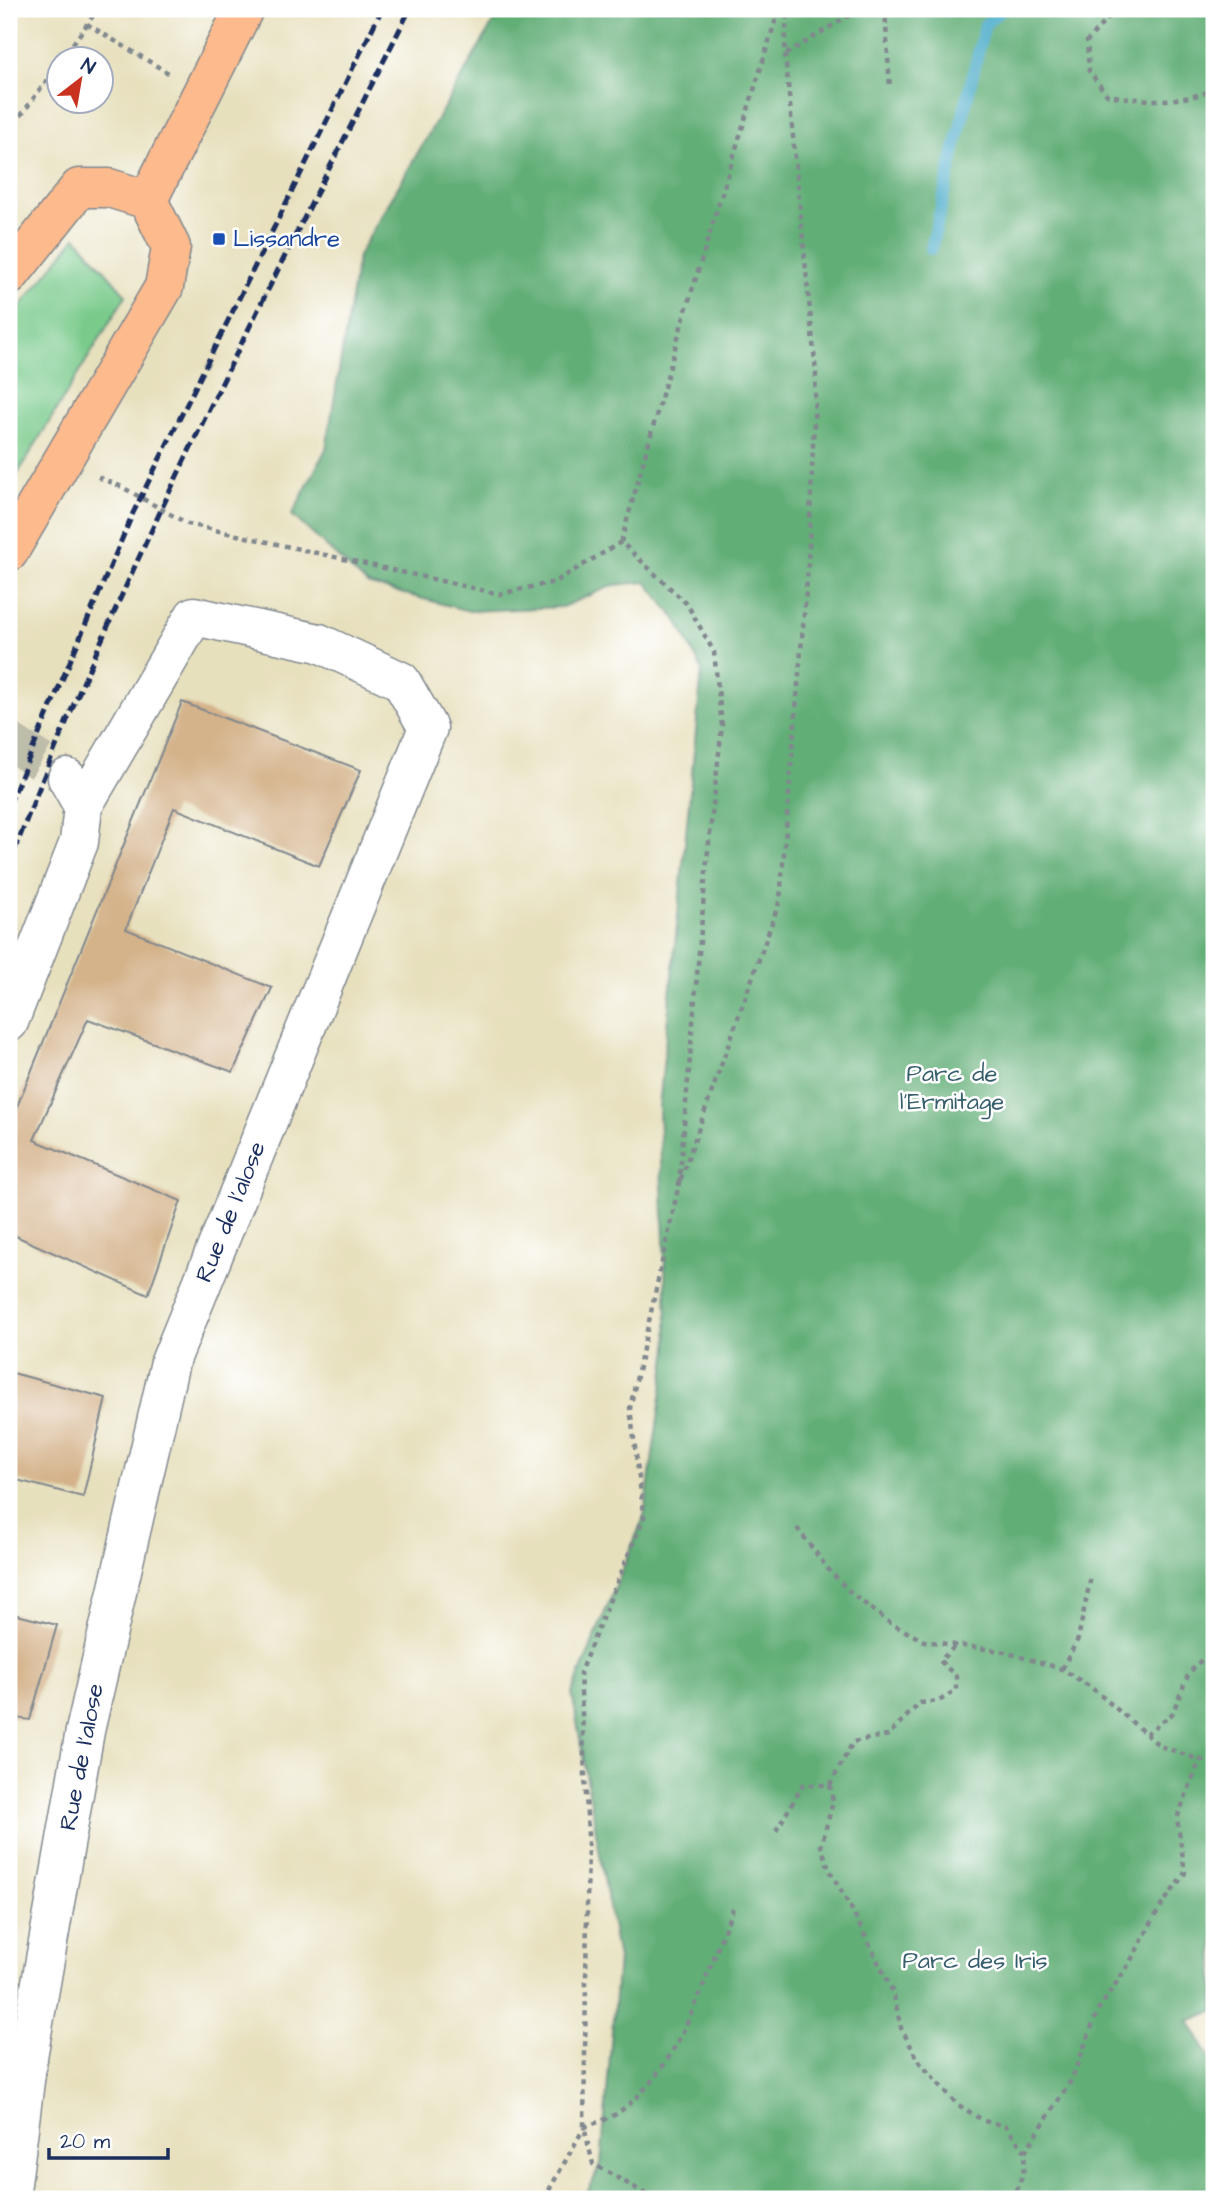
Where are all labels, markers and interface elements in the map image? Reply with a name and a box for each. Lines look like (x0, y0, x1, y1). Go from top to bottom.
north arrow (46, 46, 116, 116)
text: N (76, 52, 100, 81)
place label: Lissandre (233, 222, 340, 256)
marker: Lissandre (211, 231, 227, 247)
park label: Parc de l'Ermitage (900, 1057, 1004, 1120)
street label: Rue de l'alose (187, 1137, 275, 1287)
street label: Rue de l'alose (51, 1681, 113, 1833)
park label: Parc des Iris (902, 1944, 1048, 1978)
scale bar (49, 2117, 168, 2161)
text: 20 m (60, 2127, 111, 2156)

